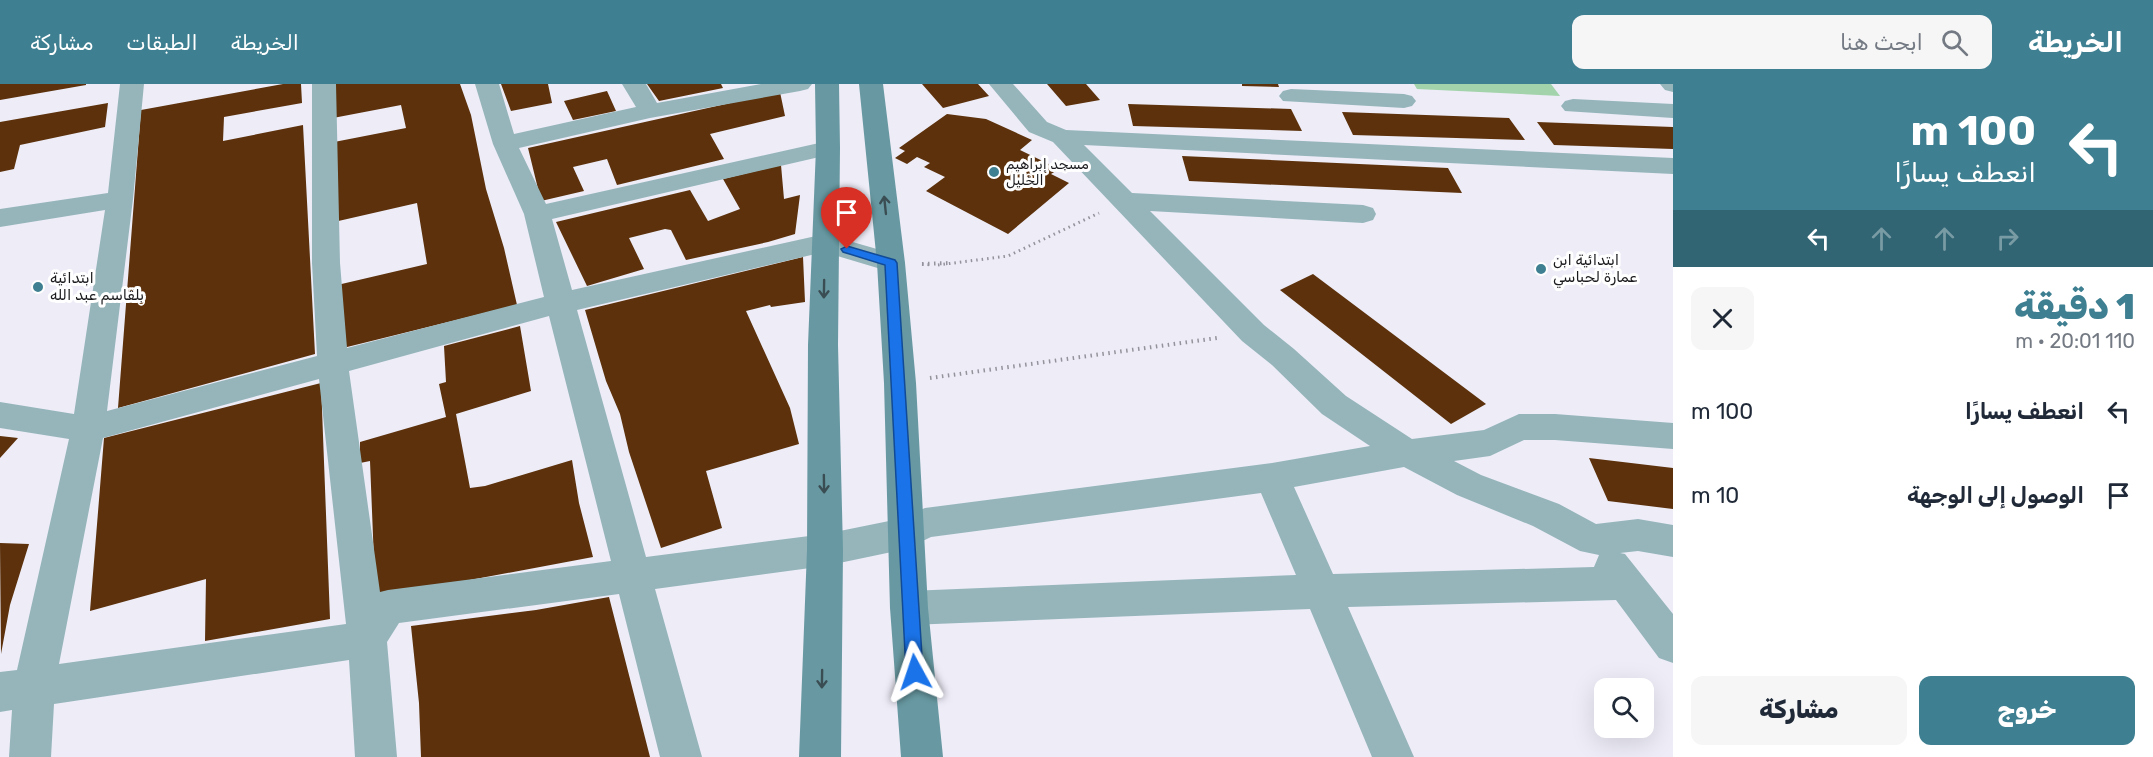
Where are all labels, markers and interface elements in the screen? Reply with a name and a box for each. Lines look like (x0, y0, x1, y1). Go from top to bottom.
search box (1572, 15, 1992, 69)
icon: search (1938, 26, 1971, 59)
text: الخريطة (2028, 26, 2123, 59)
text: ابحث هنا (1840, 29, 1923, 56)
text: مشاركة (30, 30, 93, 55)
text: الطبقات (126, 30, 198, 55)
text: الخريطة (231, 30, 299, 55)
text: 100 m (1911, 106, 2036, 156)
icon: left (2057, 108, 2135, 186)
place label: مسجد إبراهيم الخليل (1006, 156, 1089, 189)
text: انعطف يسارًا (1894, 157, 2036, 189)
marker: مسجد إبراهيم الخليل (987, 165, 1001, 179)
pin (821, 187, 872, 249)
one-way arrow (879, 195, 890, 215)
icon: arrive (830, 196, 863, 229)
icon: left (1802, 222, 1835, 255)
icon: ahead (1865, 222, 1898, 255)
icon: ahead (1928, 222, 1961, 255)
icon: right (1991, 222, 2024, 255)
place label: ابتدائية ابن عمارة لحباسي (1553, 251, 1637, 289)
marker: ابتدائية ابن عمارة لحباسي (1534, 262, 1548, 276)
place label: ابتدائية بلقاسم عبد الله (50, 269, 144, 305)
one-way arrow (818, 279, 830, 299)
marker: ابتدائية بلقاسم عبد الله (31, 280, 45, 294)
text: 1 دقيقة (2014, 285, 2135, 328)
button: close (1691, 287, 1754, 350)
text: 110 m · 20:01 (2015, 329, 2135, 353)
icon: left (2102, 395, 2135, 428)
text: 100 m (1691, 398, 1753, 425)
text: انعطف يسارًا (1965, 398, 2084, 425)
one-way arrow (818, 474, 830, 494)
icon: arrive (2102, 479, 2135, 512)
text: 10 m (1691, 482, 1739, 509)
text: الوصول إلى الوجهة (1907, 482, 2084, 509)
position arrow (883, 640, 947, 704)
one-way arrow (816, 669, 828, 689)
button: مشاركة (1691, 676, 1907, 745)
button: خروج (1919, 676, 2135, 745)
map controls (1594, 678, 1654, 738)
button: search (1594, 678, 1654, 738)

